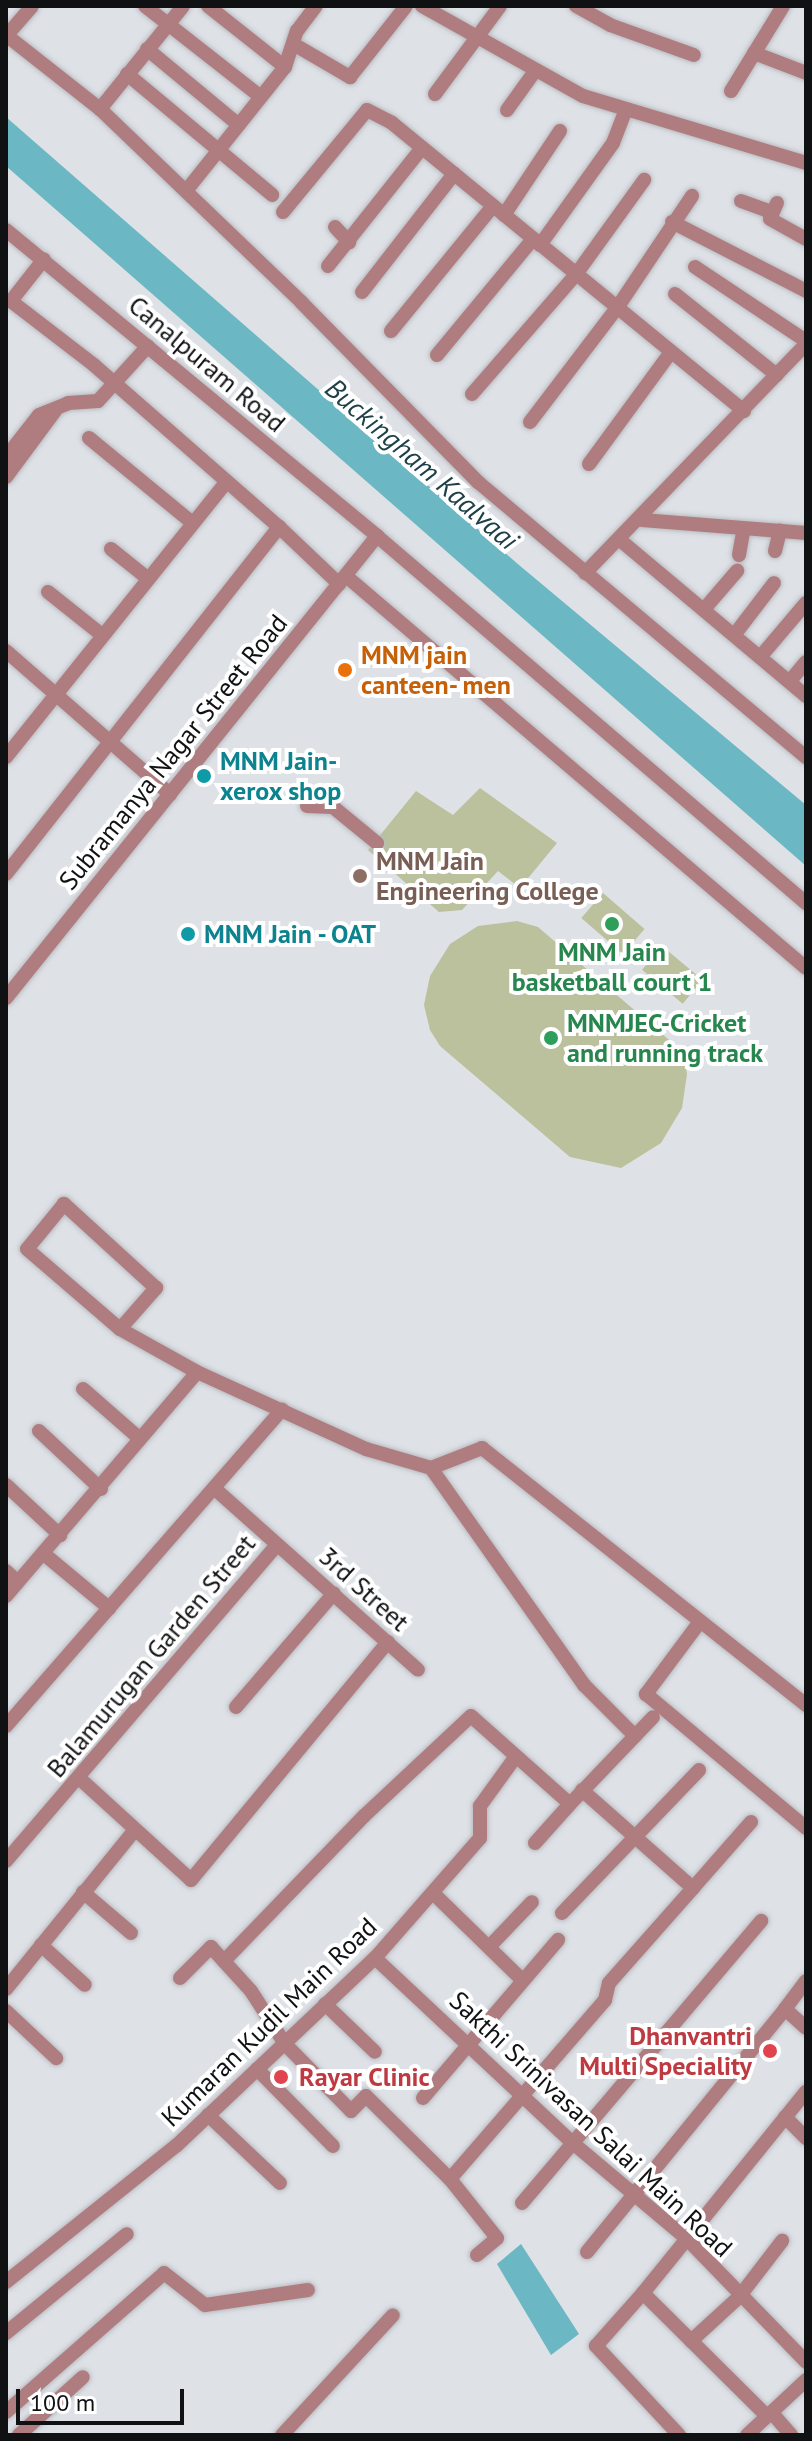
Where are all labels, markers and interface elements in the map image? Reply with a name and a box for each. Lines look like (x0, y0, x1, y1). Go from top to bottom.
street label: Canalpuram Road (122, 289, 292, 439)
water label: Buckingham Kaalvaai (319, 371, 525, 557)
street label: Subramanya Nagar Street Road (52, 608, 294, 896)
place label: MNM jain canteen- men (361, 639, 513, 700)
marker: MNM jain canteen- men (336, 661, 354, 679)
place label: MNM Jain- xerox shop (220, 745, 342, 806)
marker: MNM Jain- xerox shop (195, 767, 213, 785)
place label: MNM Jain Engineering College (376, 845, 599, 906)
marker: MNM Jain Engineering College (351, 867, 369, 885)
marker: MNM Jain basketball court 1 (603, 915, 621, 933)
place label: MNM Jain - OAT (204, 918, 380, 950)
marker: MNM Jain - OAT (179, 925, 197, 943)
place label: MNM Jain basketball court 1 (512, 936, 712, 998)
place label: MNMJEC-Cricket and running track (567, 1007, 763, 1068)
marker: MNMJEC-Cricket and running track (542, 1029, 560, 1047)
street label: Balamurugan Garden Street (40, 1528, 262, 1784)
street label: 3rd Street (313, 1540, 415, 1638)
street label: Kumaran Kudil Main Road (155, 1911, 383, 2133)
street label: Sakthi Srinivasan Salai Main Road (443, 1985, 739, 2263)
place label: Dhanvantri Multi Speciality (579, 2020, 752, 2082)
marker: Dhanvantri Multi Speciality (759, 2040, 781, 2062)
place label: Rayar Clinic (299, 2061, 430, 2093)
marker: Rayar Clinic (270, 2066, 292, 2088)
scale bar (20, 2373, 188, 2423)
text: 100 m (30, 2387, 95, 2418)

